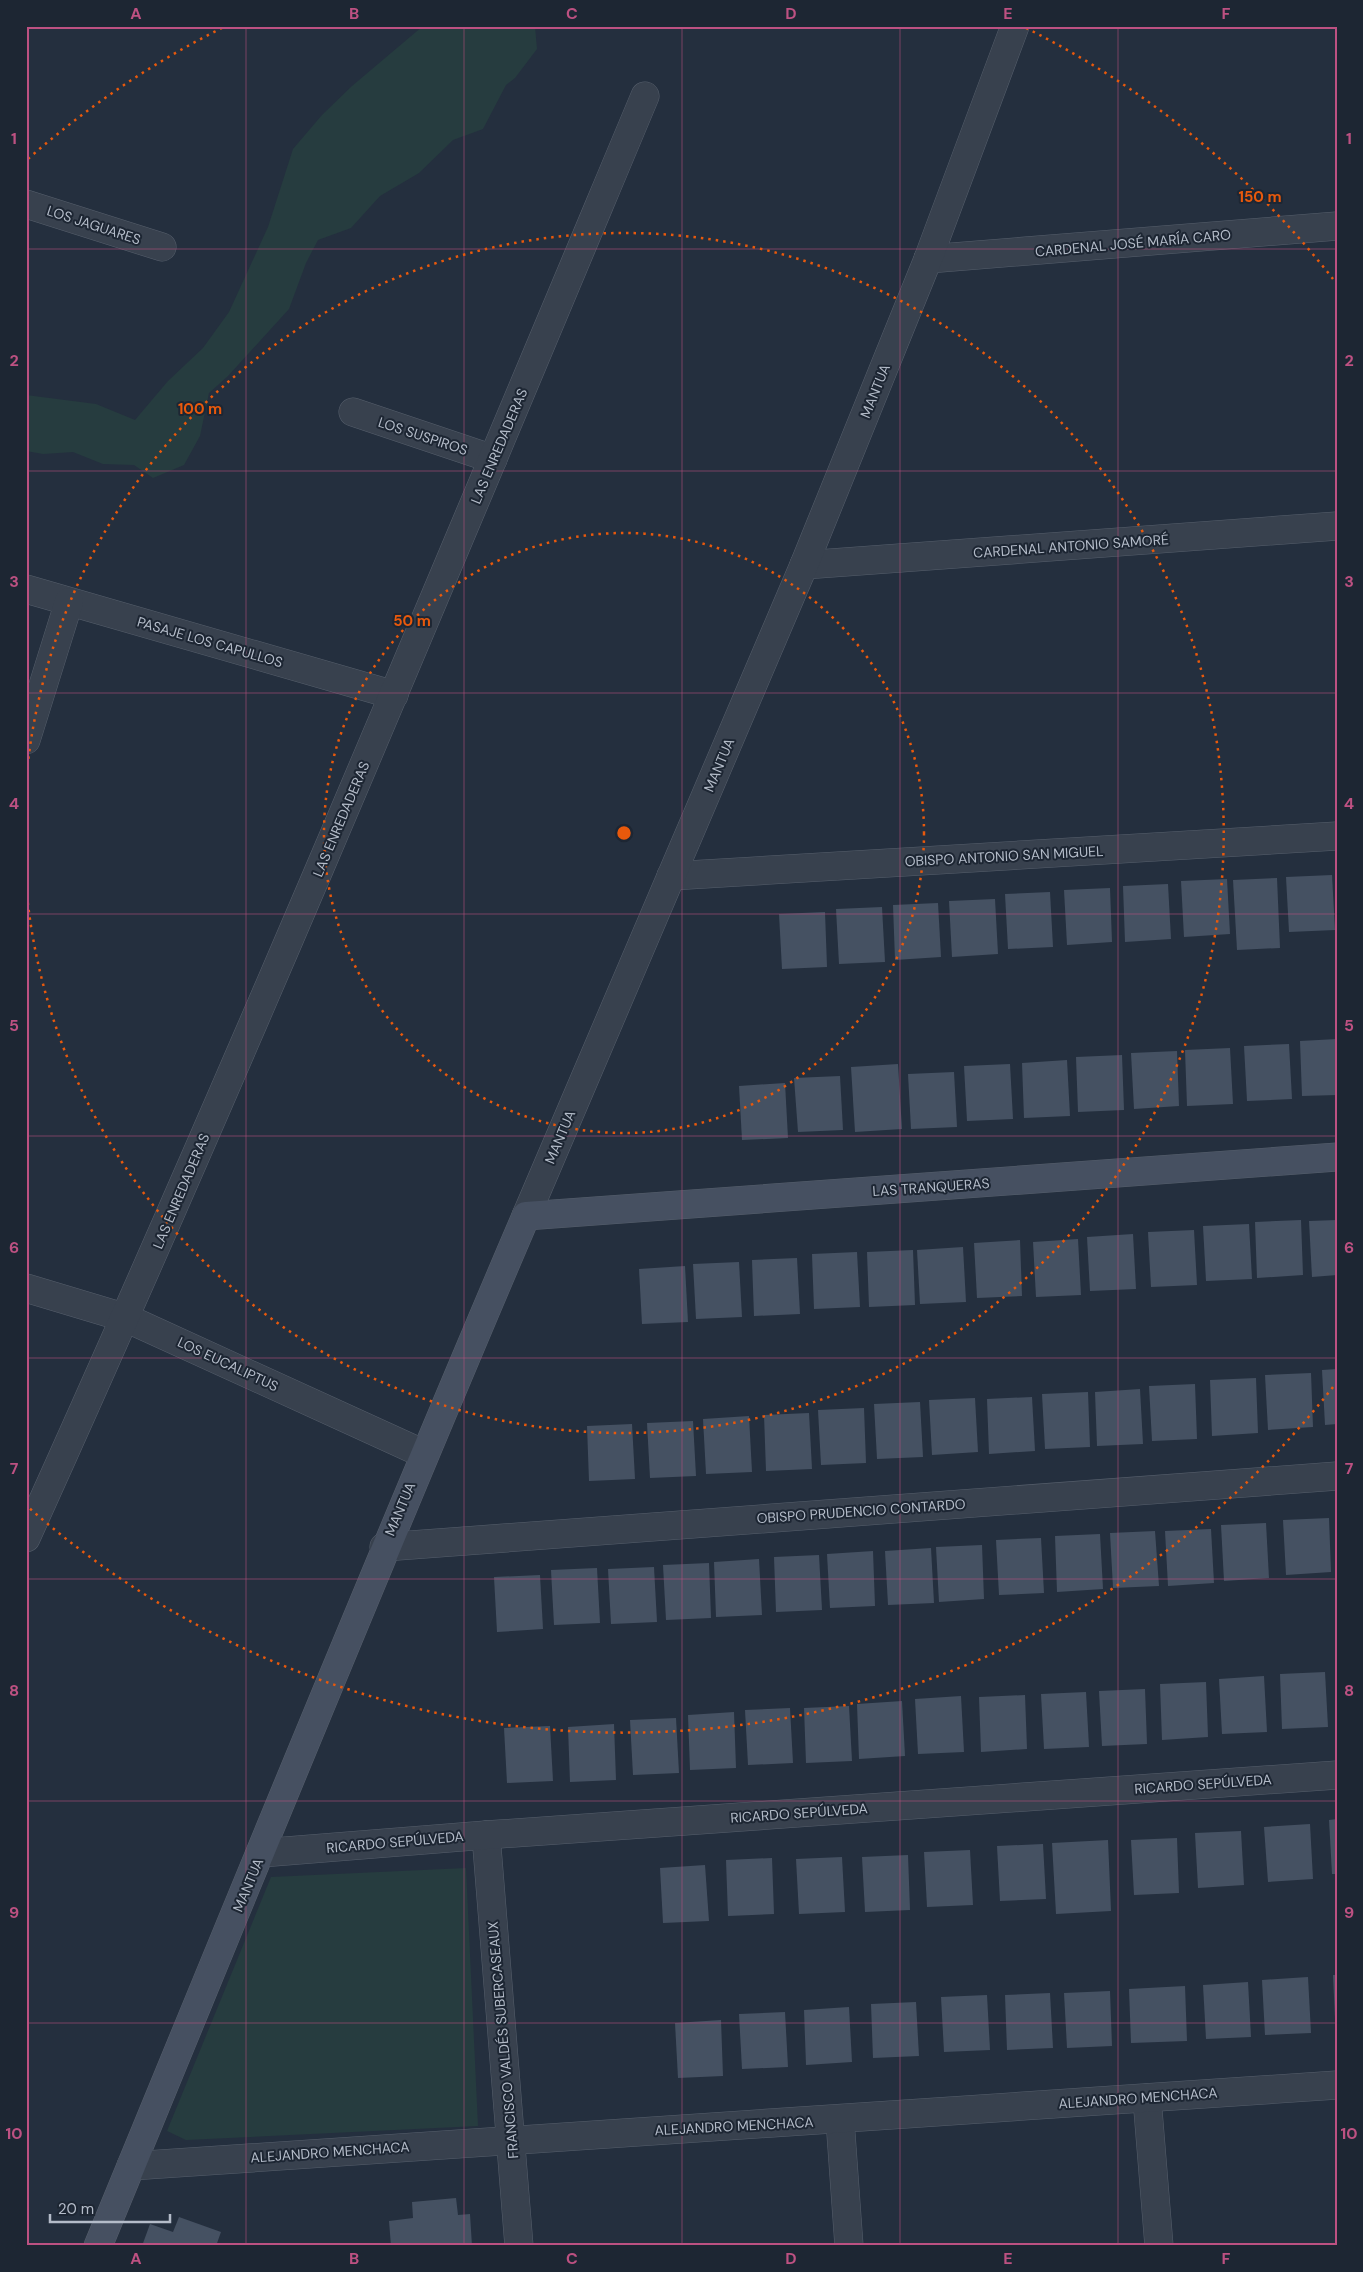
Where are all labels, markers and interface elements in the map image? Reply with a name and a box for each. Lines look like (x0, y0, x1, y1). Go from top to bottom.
text: A (130, 3, 142, 24)
text: B (349, 3, 359, 24)
text: C (566, 3, 578, 24)
text: D (785, 3, 797, 24)
text: E (1003, 3, 1013, 24)
text: F (1222, 3, 1231, 24)
text: 1 (11, 128, 17, 149)
text: 1 (1346, 128, 1352, 149)
text: 150 m (1239, 187, 1282, 207)
street label: LOS JAGUARES (45, 201, 143, 249)
street label: CARDENAL JOSÉ MARÍA CARO (1034, 225, 1232, 261)
text: 2 (9, 350, 19, 371)
text: 2 (1344, 350, 1354, 371)
street label: MANTUA (856, 361, 894, 421)
street label: LAS ENREDADERAS (467, 385, 531, 507)
text: 100 m (178, 399, 222, 419)
street label: LOS SUSPIROS (376, 413, 470, 459)
street label: CARDENAL ANTONIO SAMORÉ (973, 530, 1169, 562)
text: 3 (9, 571, 19, 592)
text: 3 (1344, 571, 1354, 592)
text: 50 m (393, 611, 431, 631)
street label: PASAJE LOS CAPULLOS (135, 613, 285, 671)
street label: MANTUA (700, 735, 738, 795)
street label: LAS ENREDADERAS (309, 758, 373, 880)
text: 4 (9, 793, 19, 814)
text: 4 (1344, 793, 1354, 814)
centre of rings (615, 824, 633, 842)
street label: OBISPO ANTONIO SAN MIGUEL (904, 842, 1104, 870)
text: 5 (9, 1015, 19, 1036)
text: 5 (1344, 1015, 1354, 1036)
street label: MANTUA (541, 1107, 579, 1167)
street label: LAS ENREDADERAS (149, 1130, 213, 1252)
street label: LAS TRANQUERAS (872, 1174, 990, 1200)
text: 6 (9, 1237, 19, 1258)
text: 6 (1344, 1237, 1354, 1258)
street label: LOS EUCALIPTUS (175, 1333, 281, 1395)
text: 7 (10, 1458, 19, 1479)
text: 7 (1345, 1458, 1354, 1479)
street label: MANTUA (381, 1479, 419, 1539)
street label: OBISPO PRUDENCIO CONTARDO (756, 1495, 966, 1527)
text: 8 (9, 1680, 19, 1701)
text: 8 (1344, 1680, 1354, 1701)
street label: RICARDO SEPÚLVEDA (1134, 1770, 1272, 1798)
street label: RICARDO SEPÚLVEDA (730, 1799, 868, 1827)
street label: RICARDO SEPÚLVEDA (326, 1827, 464, 1857)
street label: MANTUA (229, 1855, 267, 1915)
text: 9 (9, 1902, 19, 1923)
text: 9 (1344, 1902, 1354, 1923)
street label: FRANCISCO VALDÉS SUBERCASEAUX (484, 1920, 522, 2160)
street label: ALEJANDRO MENCHACA (1058, 2083, 1218, 2113)
street label: ALEJANDRO MENCHACA (654, 2113, 814, 2139)
text: 10 (5, 2123, 23, 2144)
text: 10 (1340, 2123, 1358, 2144)
street label: ALEJANDRO MENCHACA (250, 2137, 410, 2167)
scale bar (50, 2192, 170, 2224)
text: 20 m (58, 2199, 94, 2219)
text: A (130, 2248, 142, 2269)
text: B (349, 2248, 359, 2269)
text: C (566, 2248, 578, 2269)
text: D (785, 2248, 797, 2269)
text: E (1003, 2248, 1013, 2269)
text: F (1222, 2248, 1231, 2269)

